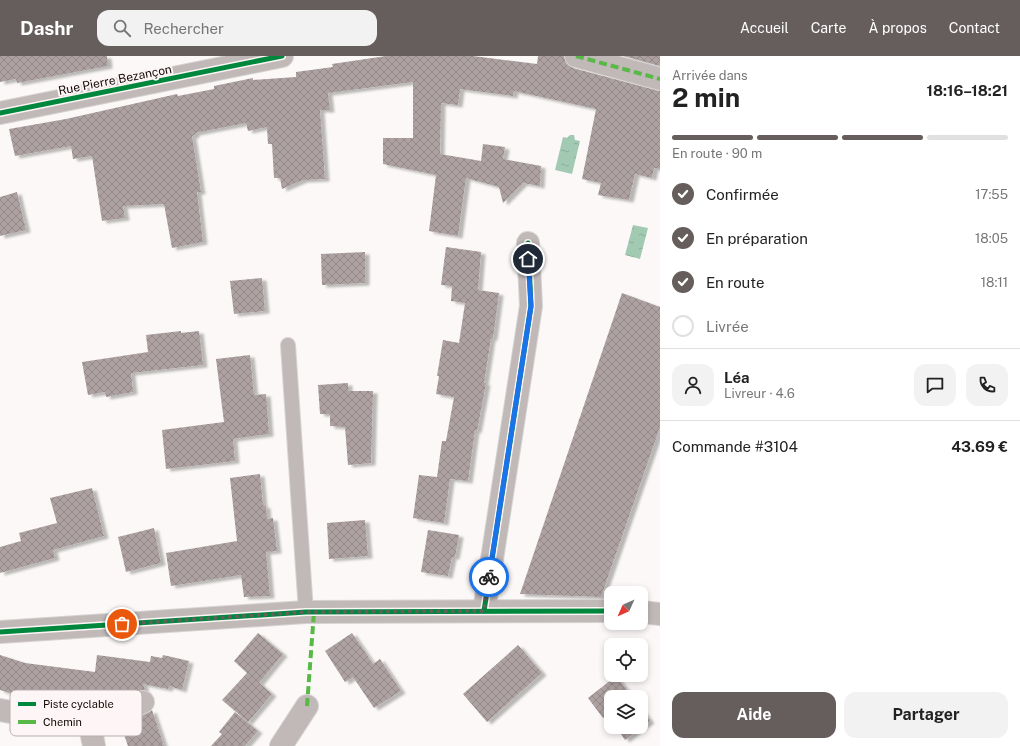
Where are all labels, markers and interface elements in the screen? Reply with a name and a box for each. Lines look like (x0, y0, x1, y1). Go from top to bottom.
search box (97, 10, 377, 46)
text: Dashr (20, 17, 73, 39)
icon: search (111, 17, 133, 39)
text: Rechercher (143, 20, 224, 37)
text: Accueil (740, 20, 789, 36)
text: Carte (811, 20, 847, 36)
text: À propos (869, 20, 927, 36)
text: Contact (949, 20, 1000, 36)
street label: Rue Pierre Bezançon (57, 62, 173, 98)
text: Arrivée dans (672, 68, 748, 83)
text: 2 min (672, 82, 740, 113)
text: 18:16–18:21 (927, 82, 1008, 99)
text: En route · 90 m (672, 146, 762, 161)
icon: check (672, 183, 694, 205)
text: Confirmée (706, 186, 779, 203)
text: 17:55 (975, 187, 1008, 202)
icon: check (672, 227, 694, 249)
text: En préparation (706, 230, 808, 247)
text: 18:05 (975, 231, 1008, 246)
pin (511, 242, 545, 276)
icon: home (517, 248, 539, 270)
icon: check (672, 271, 694, 293)
text: En route (706, 274, 764, 291)
text: 18:11 (981, 275, 1008, 290)
text: Livrée (706, 318, 749, 335)
button: person (672, 364, 714, 406)
button: chat (914, 364, 956, 406)
button: phone (966, 364, 1008, 406)
text: Léa (724, 369, 750, 386)
text: Livreur · 4.6 (724, 386, 795, 401)
text: Commande #3104 (672, 438, 798, 455)
text: 43.69 € (951, 438, 1008, 455)
courier (469, 557, 509, 597)
icon: bike (478, 566, 500, 588)
north arrow (604, 586, 648, 630)
map controls (604, 586, 648, 734)
pin (105, 607, 139, 641)
icon: bag (111, 613, 133, 635)
button: locate (604, 638, 648, 682)
legend (10, 690, 142, 736)
button: layers (604, 690, 648, 734)
button: Aide (672, 692, 836, 738)
button: Partager (844, 692, 1008, 738)
text: Piste cyclable (43, 698, 114, 710)
text: Chemin (43, 716, 82, 728)

